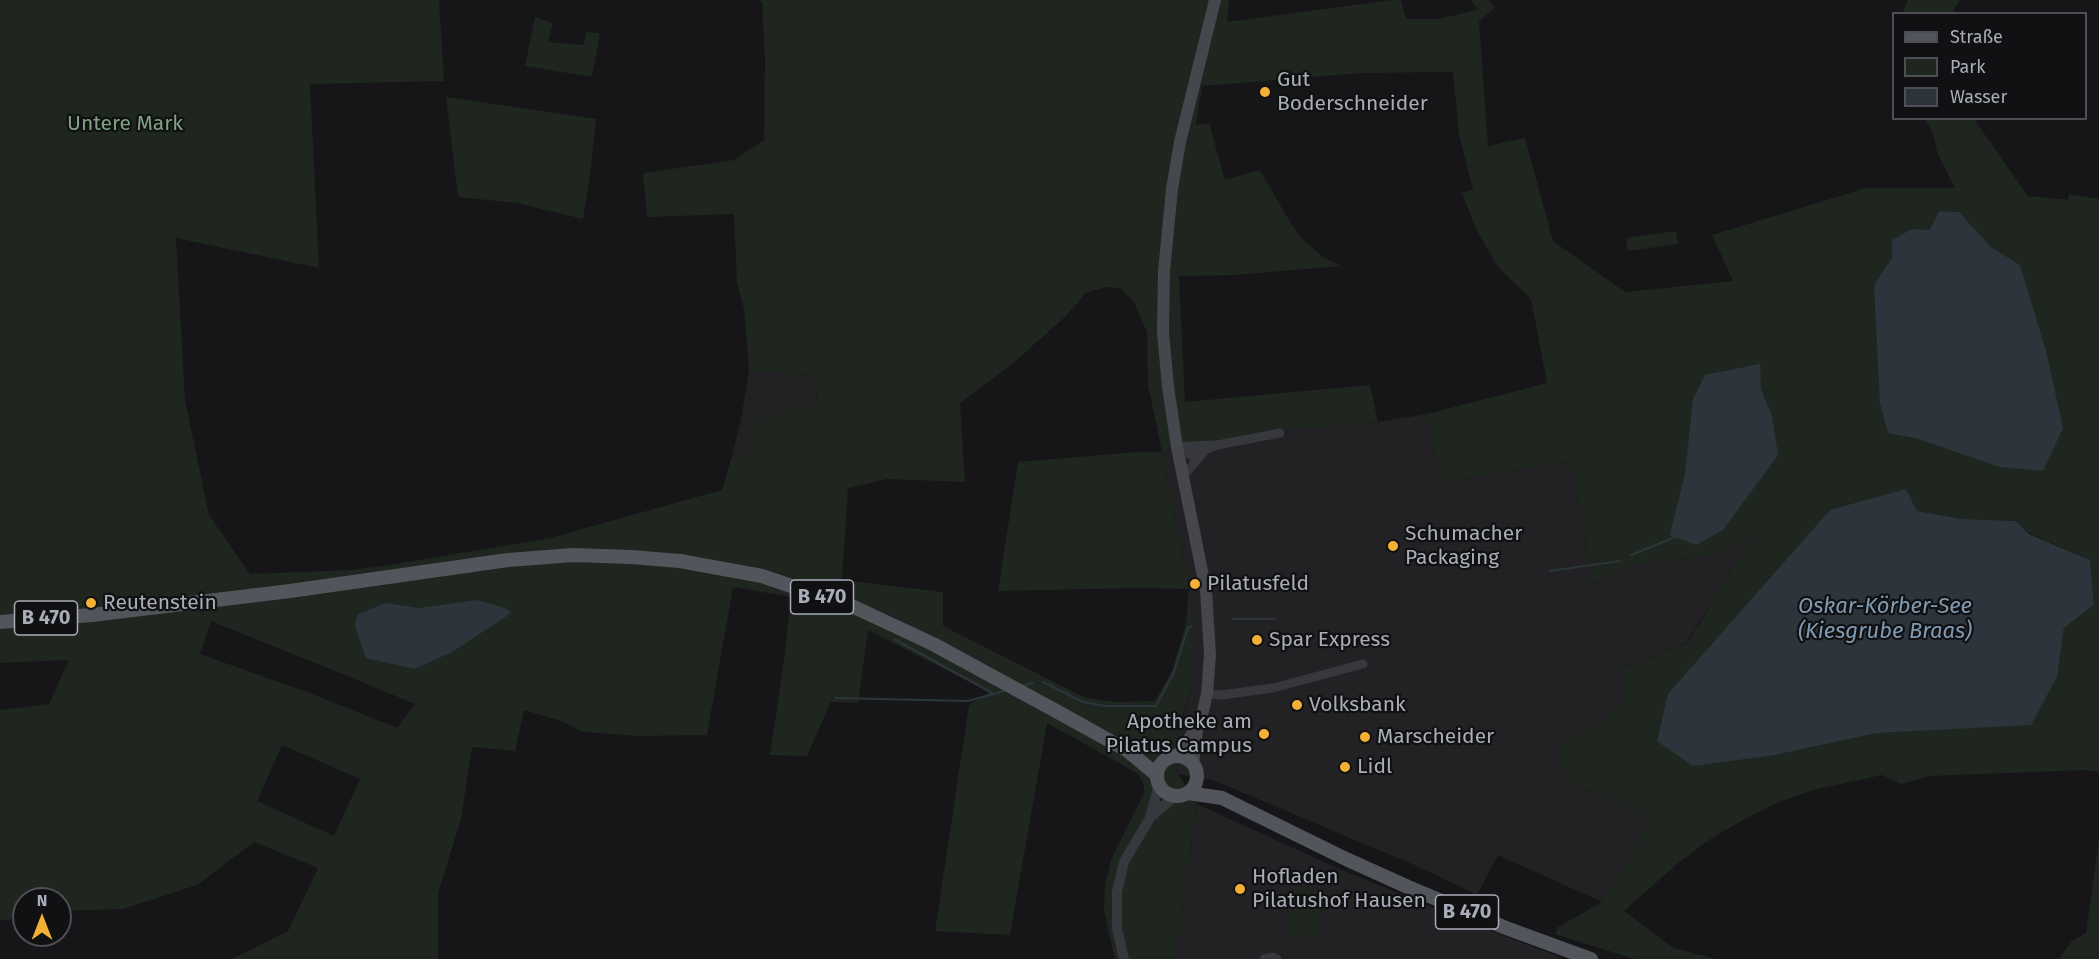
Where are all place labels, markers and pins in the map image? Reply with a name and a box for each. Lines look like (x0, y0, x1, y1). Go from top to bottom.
place label: Gut Boderschneider (1277, 67, 1428, 117)
marker: Gut Boderschneider (1258, 85, 1272, 99)
place label: Schumacher Packaging (1405, 521, 1522, 571)
marker: Schumacher Packaging (1386, 539, 1400, 553)
place label: Pilatusfeld (1207, 571, 1309, 597)
marker: Pilatusfeld (1188, 577, 1202, 591)
place label: Reutenstein (103, 590, 217, 616)
marker: Reutenstein (84, 596, 98, 610)
place label: Spar Express (1269, 627, 1390, 653)
marker: Spar Express (1250, 633, 1264, 647)
place label: Volksbank (1309, 692, 1406, 718)
marker: Volksbank (1290, 698, 1304, 712)
place label: Apotheke am Pilatus Campus (1106, 709, 1252, 759)
place label: Marscheider (1377, 724, 1494, 750)
marker: Apotheke am Pilatus Campus (1257, 727, 1271, 741)
marker: Marscheider (1358, 730, 1372, 744)
place label: Lidl (1357, 754, 1392, 780)
marker: Lidl (1338, 760, 1352, 774)
place label: Hofladen Pilatushof Hausen (1252, 864, 1426, 914)
marker: Hofladen Pilatushof Hausen (1233, 882, 1247, 896)

